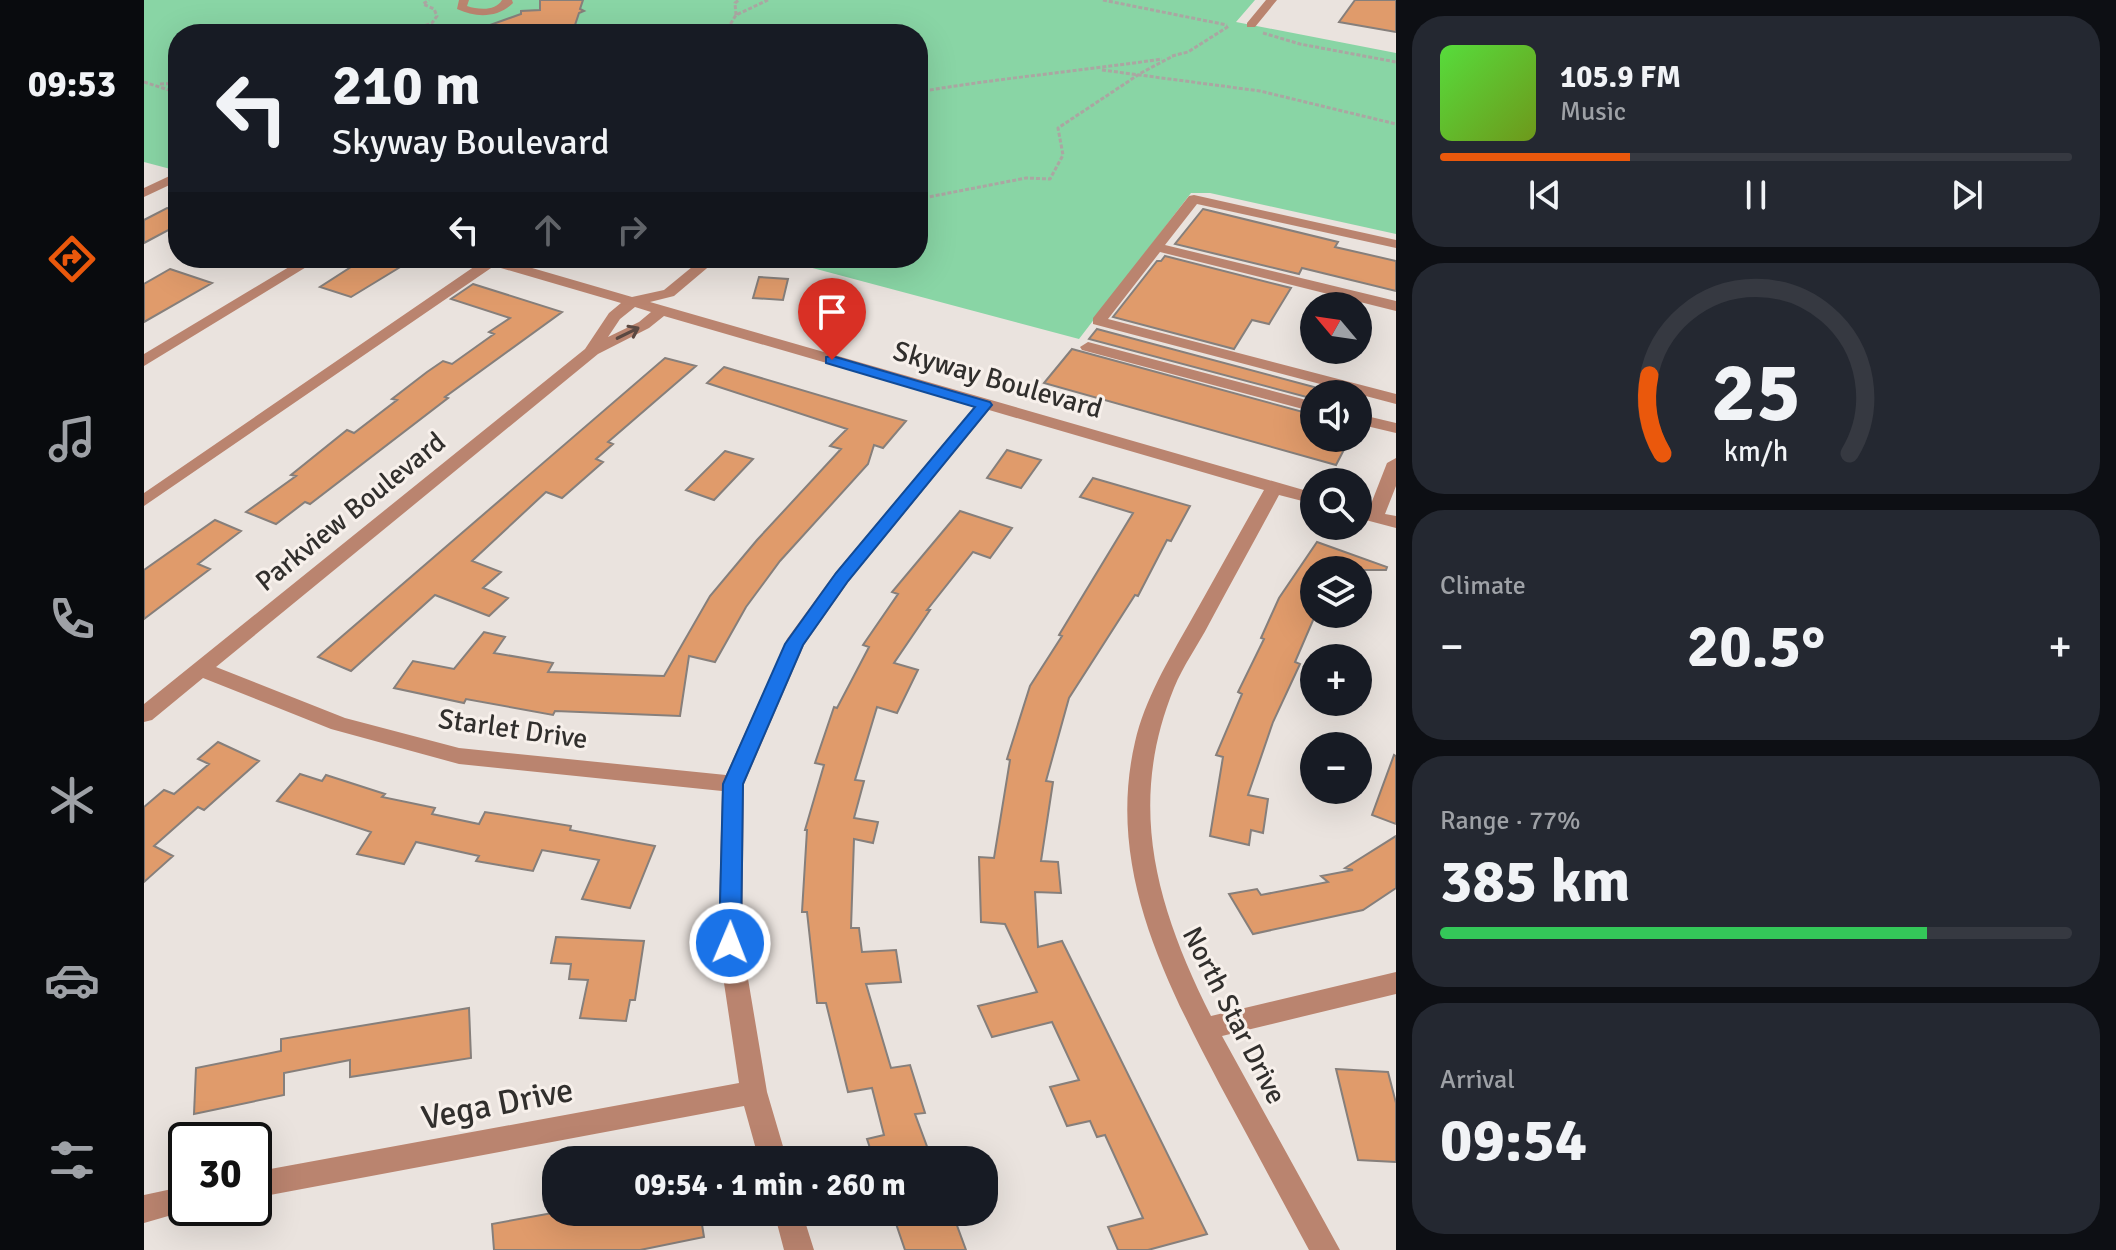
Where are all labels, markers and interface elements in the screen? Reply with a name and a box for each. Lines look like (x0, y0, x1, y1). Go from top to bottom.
text: 210 m (332, 51, 480, 120)
icon: left (200, 56, 304, 160)
text: 105.9 FM (1560, 59, 1681, 96)
text: 09:53 (28, 62, 116, 107)
text: Music (1560, 96, 1626, 128)
text: Skyway Boulevard (332, 120, 610, 165)
icon: previous (1523, 173, 1567, 217)
icon: pause (1734, 173, 1778, 217)
icon: next (1945, 173, 1989, 217)
icon: left (442, 208, 486, 252)
icon: ahead (526, 208, 570, 252)
icon: right (610, 208, 654, 252)
icon: directions (44, 231, 100, 287)
pin (798, 278, 866, 360)
icon: arrive (810, 290, 854, 334)
north arrow (1300, 292, 1372, 364)
map controls (1300, 292, 1372, 804)
one-way arrow (616, 324, 640, 340)
street label: Skyway Boulevard (889, 334, 1106, 426)
text: 25 (1711, 342, 1801, 444)
button: sound (1300, 380, 1372, 452)
icon: music (44, 411, 100, 467)
street label: Parkview Boulevard (249, 425, 452, 599)
text: km/h (1724, 434, 1788, 469)
button: search (1300, 468, 1372, 540)
button: layers (1300, 556, 1372, 628)
text: Climate (1440, 570, 1526, 602)
icon: phone (44, 591, 100, 647)
text: 20.5° (1687, 610, 1825, 684)
text: − (1440, 620, 1464, 674)
text: + (2048, 620, 2072, 674)
button: + (1300, 644, 1372, 716)
street label: Starlet Drive (436, 702, 590, 756)
button: − (1300, 732, 1372, 804)
icon: climate (44, 772, 100, 828)
text: Range · 77% (1440, 805, 1581, 837)
text: 385 km (1440, 845, 1630, 919)
position arrow (688, 901, 772, 985)
street label: North Star Drive (1175, 921, 1293, 1110)
icon: car (44, 952, 100, 1008)
text: Arrival (1440, 1064, 1515, 1096)
street label: Vega Drive (418, 1069, 577, 1139)
text: 09:54 (1440, 1104, 1587, 1178)
speed limit sign: 30 (168, 1122, 272, 1226)
icon: filters (44, 1132, 100, 1188)
text: 09:54 · 1 min · 260 m (634, 1167, 906, 1204)

